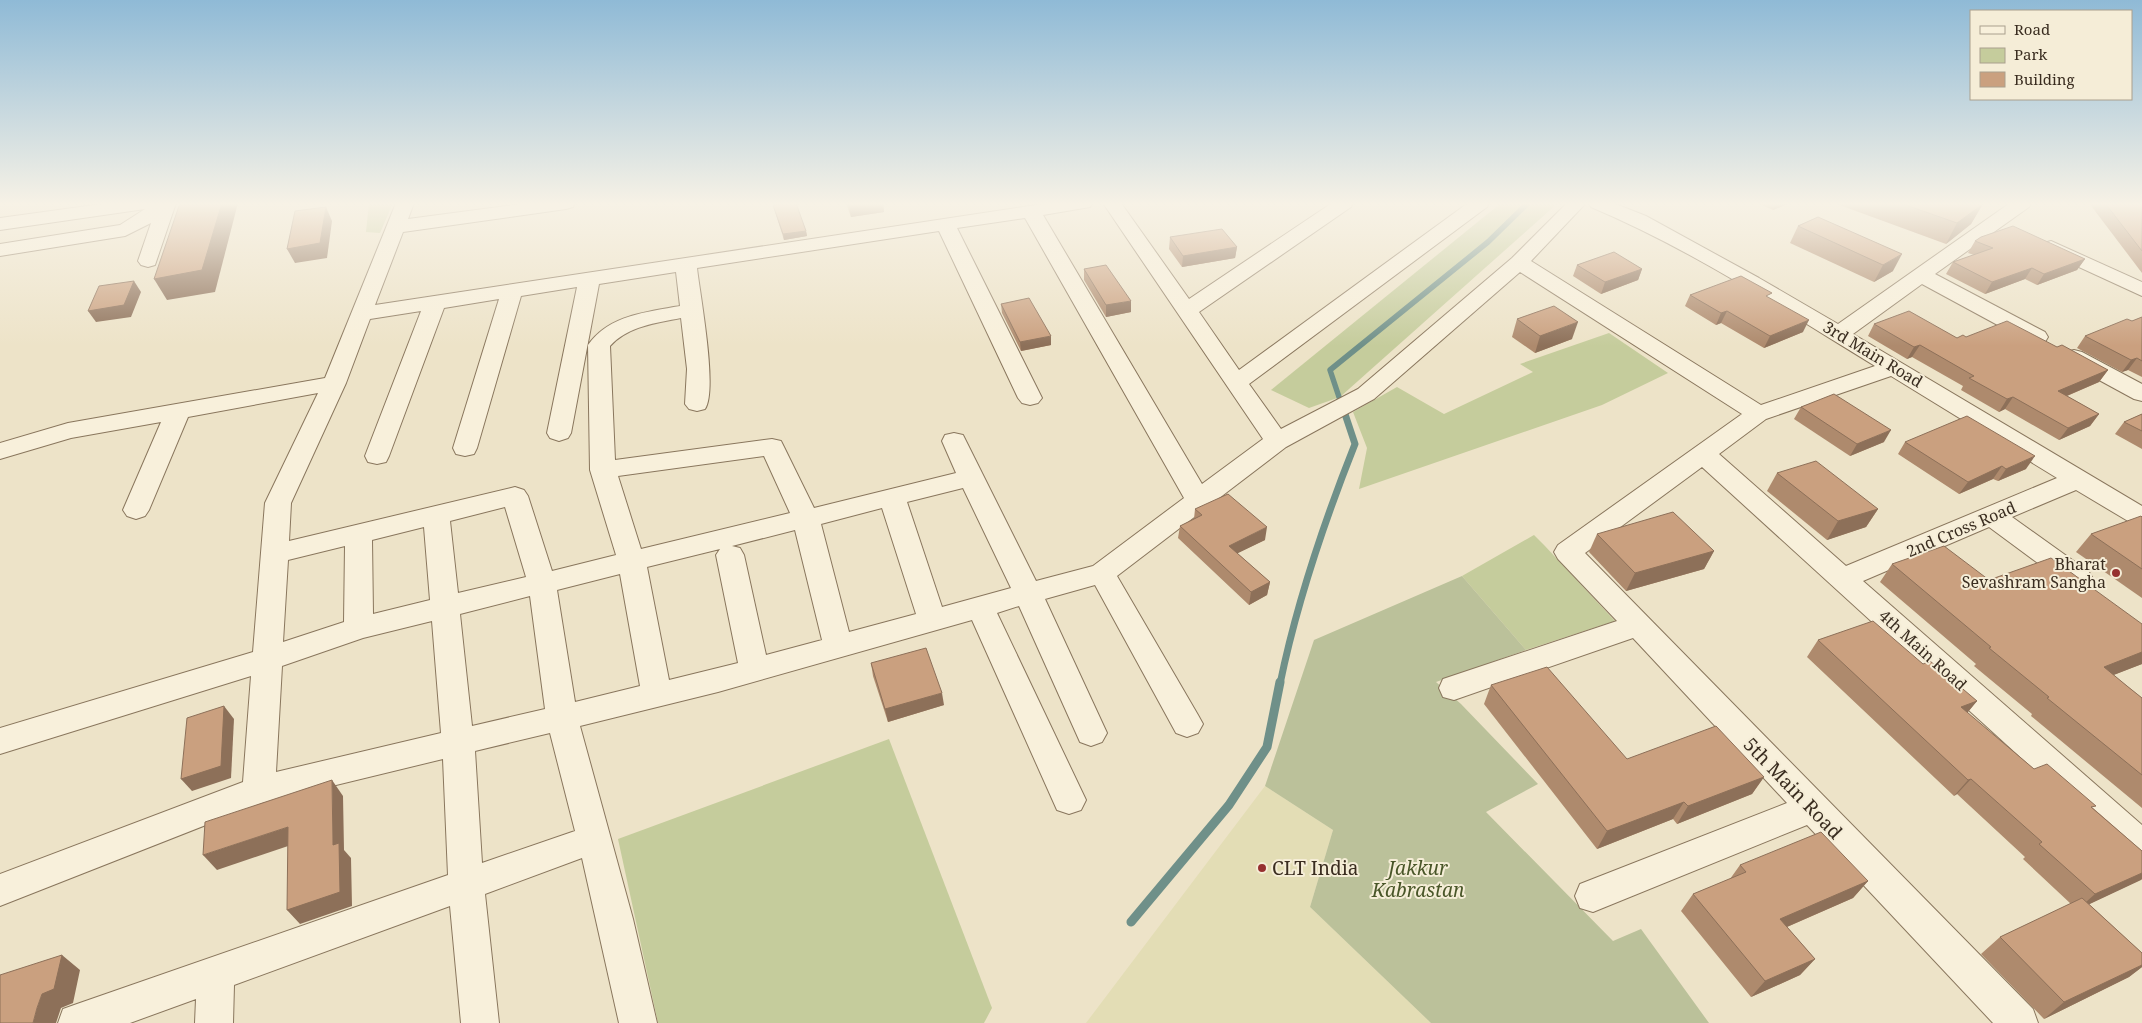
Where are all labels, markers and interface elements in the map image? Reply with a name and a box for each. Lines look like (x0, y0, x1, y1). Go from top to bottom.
legend (1970, 10, 2132, 100)
text: Road (2014, 19, 2050, 39)
text: Park (2014, 44, 2048, 64)
text: Building (2014, 69, 2075, 89)
street label: 3rd Main Road (1819, 316, 1927, 393)
street label: 2nd Cross Road (1903, 496, 2019, 562)
place label: Bharat Sevashram Sangha (1962, 553, 2106, 593)
marker: Bharat Sevashram Sangha (2110, 567, 2122, 579)
street label: 4th Main Road (1874, 605, 1972, 695)
street label: 5th Main Road (1738, 732, 1848, 845)
place label: CLT India (1272, 855, 1358, 881)
park label: Jakkur Kabrastan (1371, 855, 1465, 903)
marker: CLT India (1256, 862, 1268, 874)

